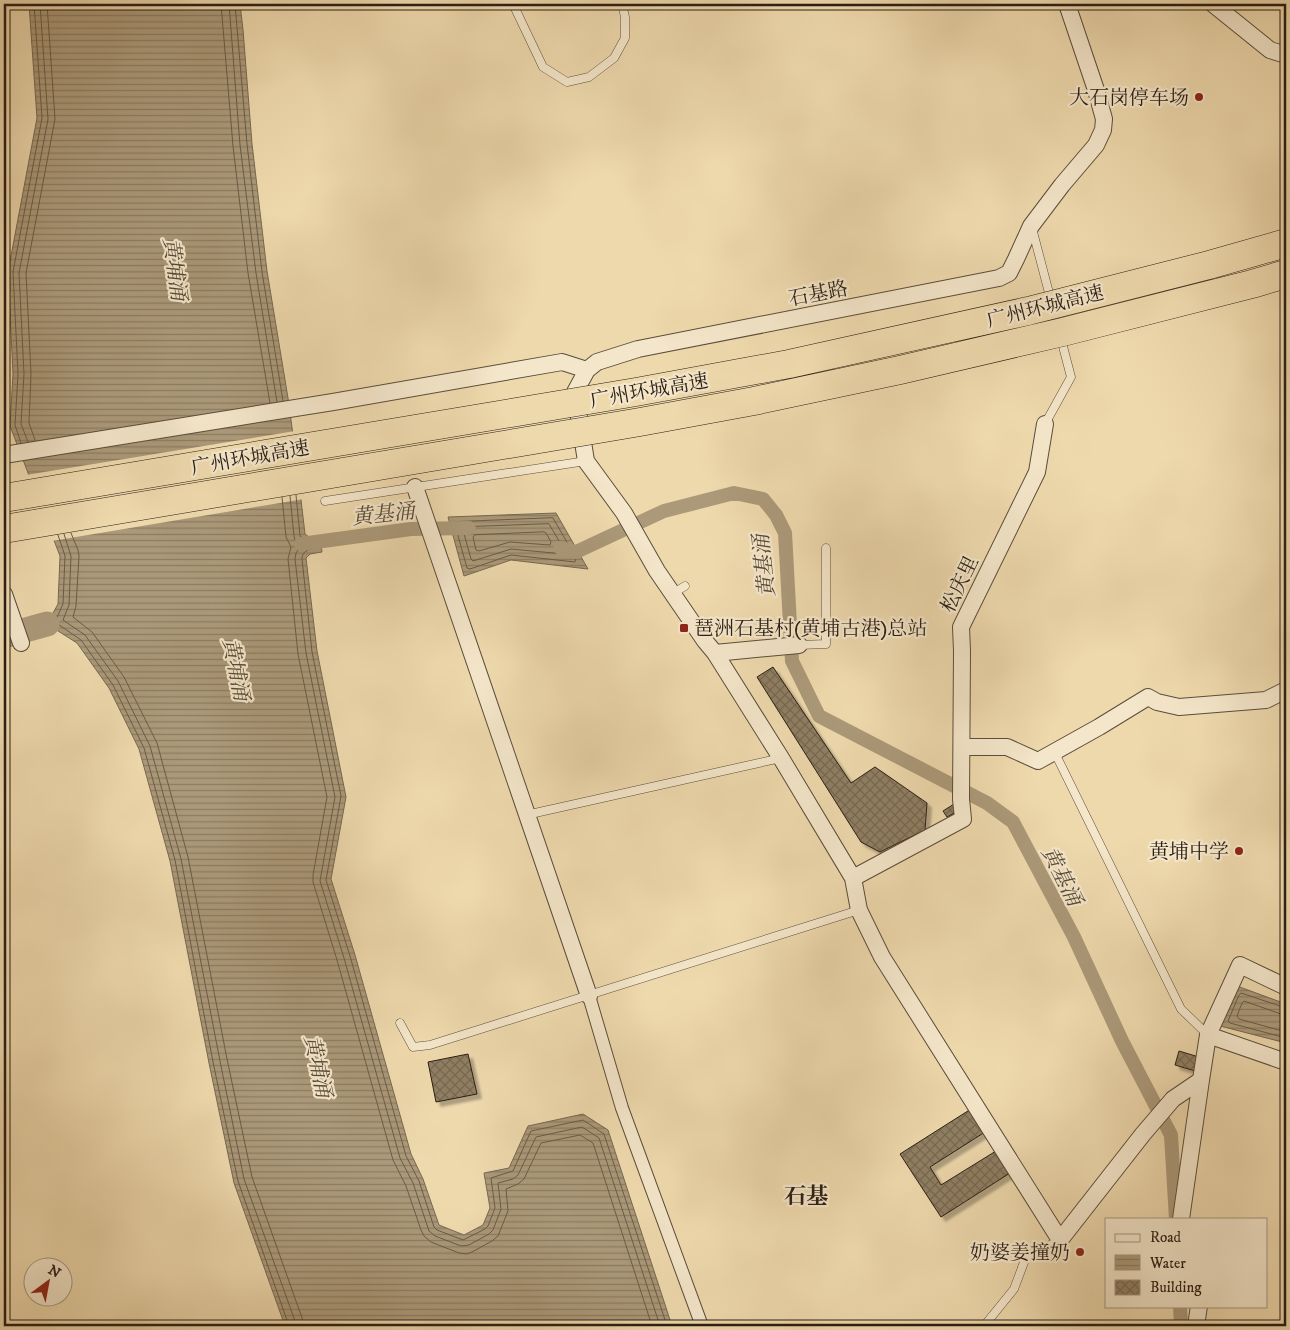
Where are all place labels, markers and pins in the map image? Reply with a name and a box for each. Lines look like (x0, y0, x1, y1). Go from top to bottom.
place label: 大石岗停车场 (1069, 86, 1189, 111)
marker: 大石岗停车场 (1193, 91, 1205, 103)
place label: 琶洲石基村(黄埔古港)总站 (694, 617, 927, 642)
marker: 琶洲石基村(黄埔古港)总站 (678, 622, 690, 634)
place label: 黄埔中学 (1149, 840, 1229, 865)
marker: 黄埔中学 (1233, 845, 1245, 857)
place label: 奶婆姜撞奶 (970, 1241, 1070, 1266)
marker: 奶婆姜撞奶 (1074, 1246, 1086, 1258)

